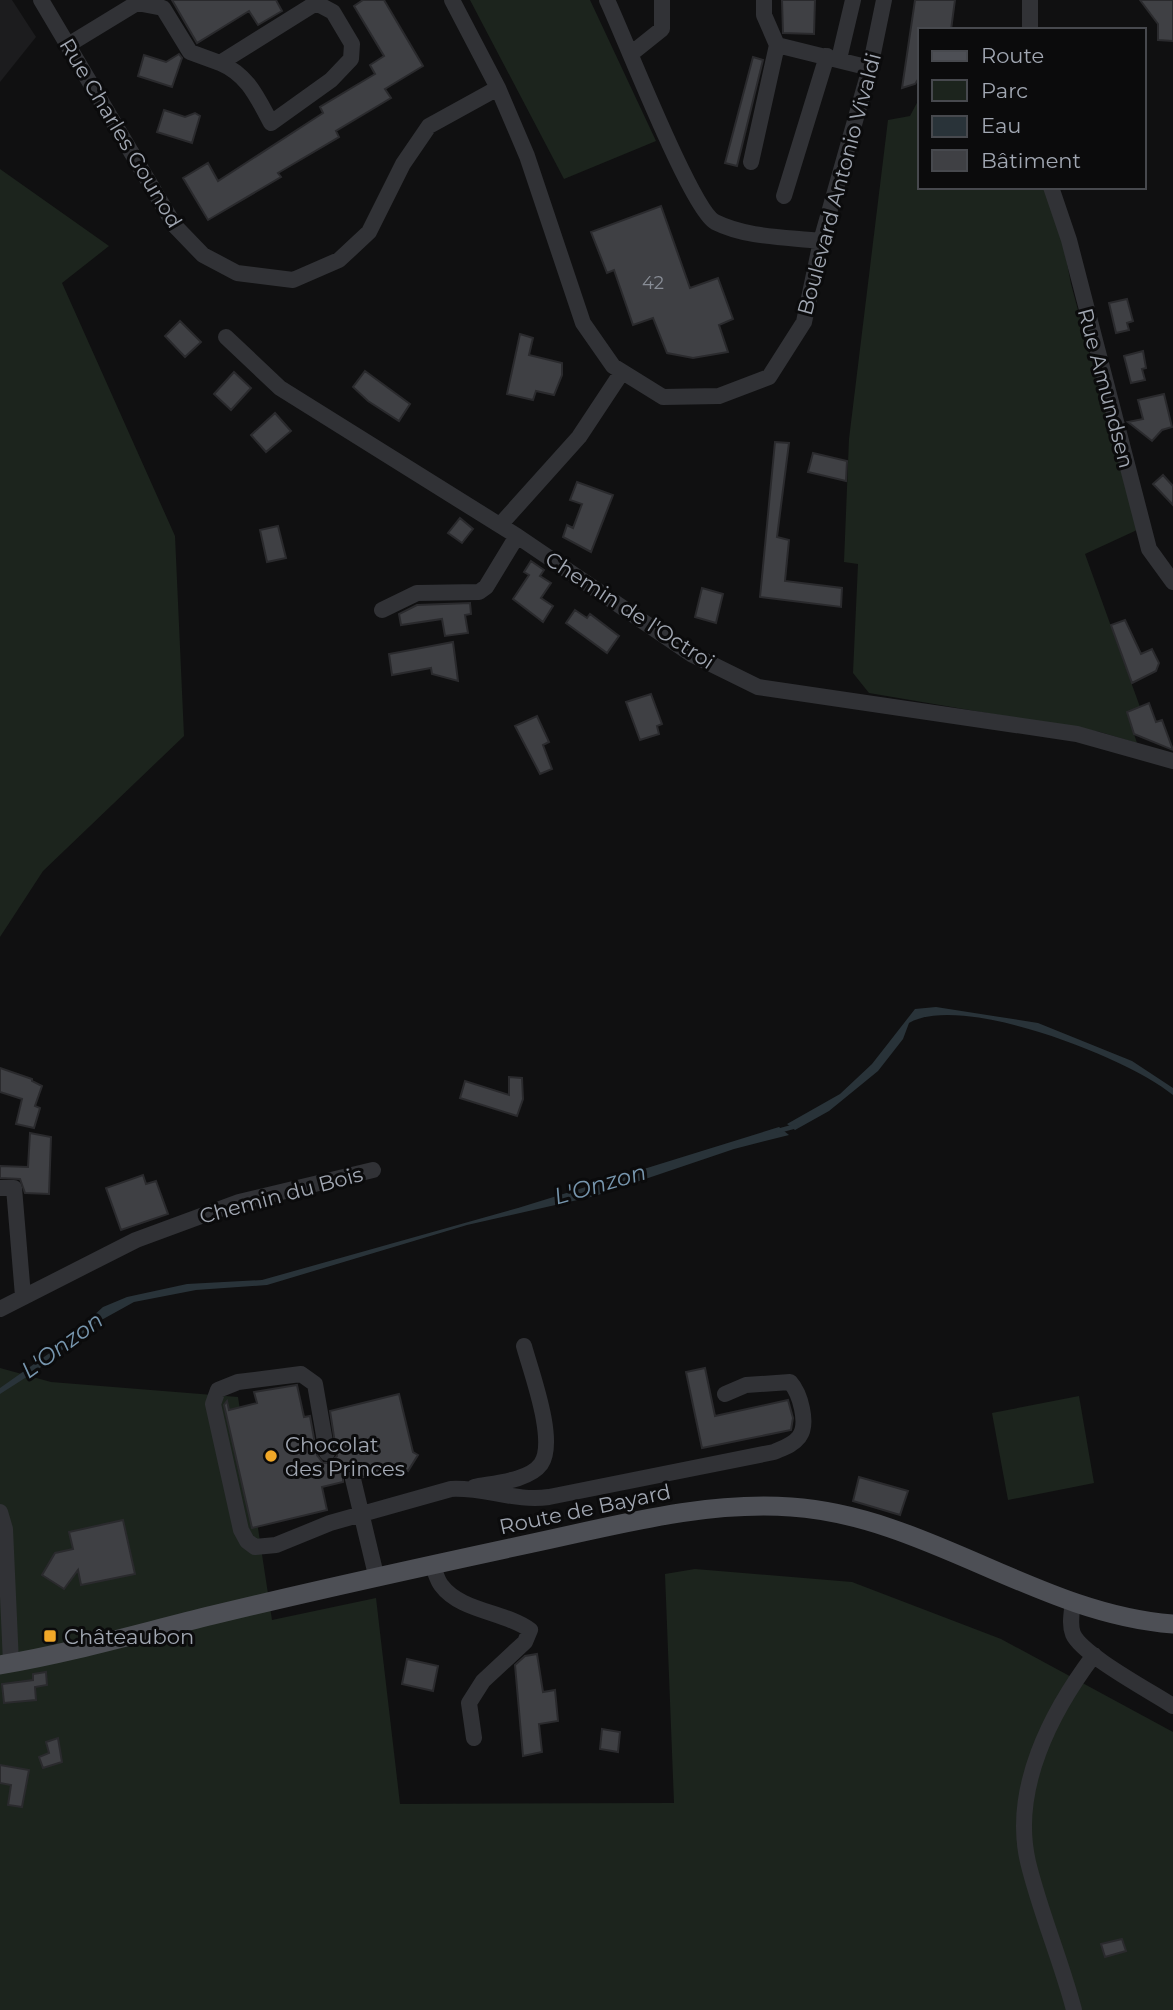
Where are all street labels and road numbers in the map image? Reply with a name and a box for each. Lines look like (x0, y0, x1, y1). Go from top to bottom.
street label: Rue Charles Gounod (55, 34, 187, 232)
street label: Boulevard Antonio Vivaldi (792, 50, 886, 318)
street label: Rue Amundsen (1073, 305, 1139, 471)
street label: Chemin de l'Octroi (541, 546, 719, 674)
street label: Chemin du Bois (197, 1161, 365, 1229)
street label: Route de Bayard (497, 1479, 673, 1539)

